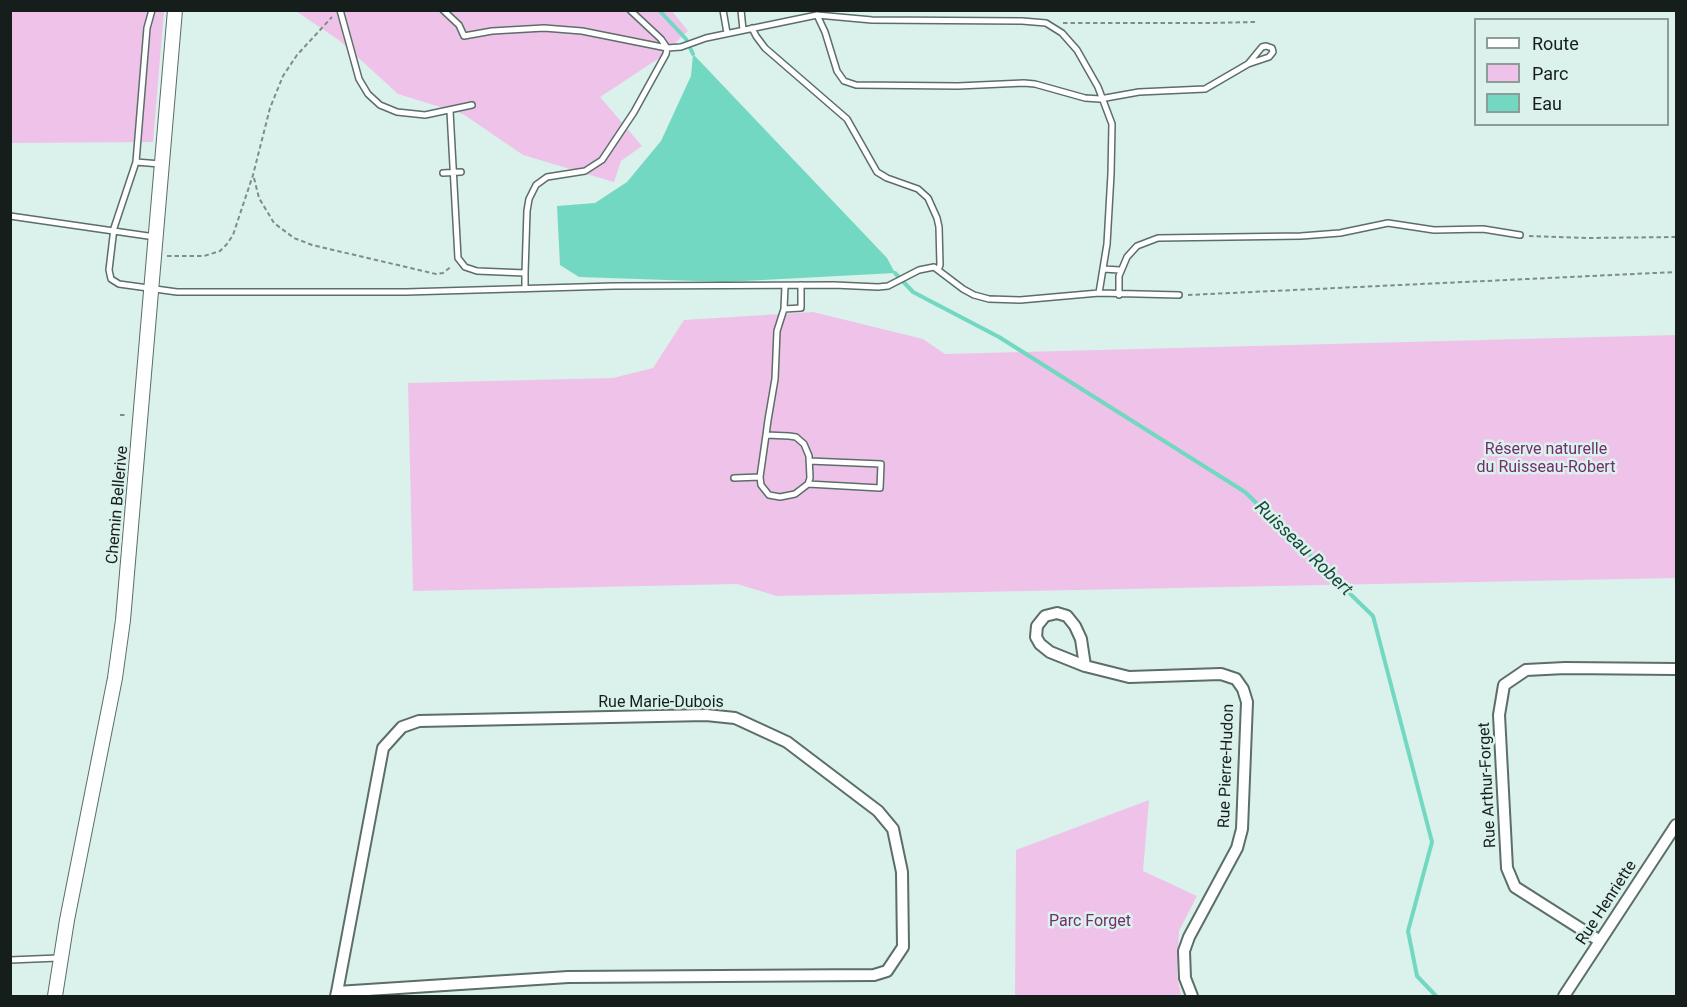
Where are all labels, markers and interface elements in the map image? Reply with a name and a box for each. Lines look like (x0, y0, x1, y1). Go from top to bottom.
legend (1474, 18, 1669, 126)
text: Route (1532, 33, 1579, 54)
text: Parc (1532, 63, 1568, 84)
text: Eau (1532, 93, 1562, 114)
park label: Réserve naturelle du Ruisseau-Robert (1477, 440, 1615, 478)
street label: Chemin Bellerive (103, 445, 133, 565)
water label: Ruisseau Robert (1250, 497, 1356, 601)
street label: Rue Marie-Dubois (598, 693, 724, 713)
street label: Rue Pierre-Hudon (1215, 703, 1239, 829)
street label: Rue Arthur-Forget (1475, 722, 1501, 848)
street label: Rue Henriette (1573, 857, 1641, 949)
park label: Parc Forget (1049, 912, 1131, 932)

